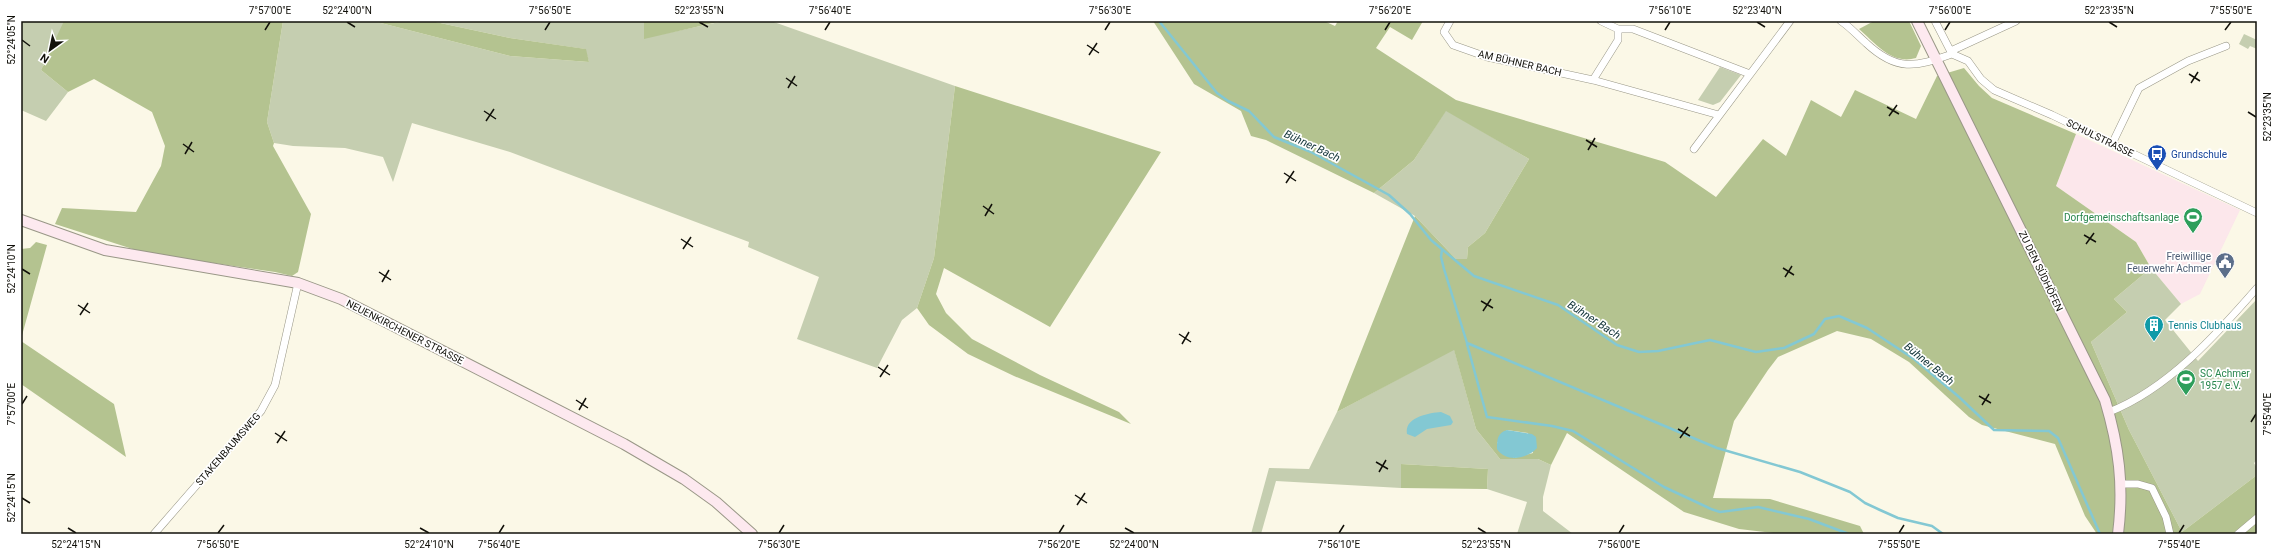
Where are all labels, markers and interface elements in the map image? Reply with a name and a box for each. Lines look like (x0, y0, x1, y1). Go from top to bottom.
text: 7°57'00"E (249, 5, 292, 16)
text: 52°24'00"N (322, 5, 372, 16)
text: 7°56'50"E (529, 5, 572, 16)
text: 52°23'55"N (674, 5, 724, 16)
text: 7°56'40"E (809, 5, 852, 16)
text: 7°56'30"E (1089, 5, 1132, 16)
text: 7°56'20"E (1369, 5, 1412, 16)
text: 7°56'10"E (1649, 5, 1692, 16)
text: 52°23'40"N (1732, 5, 1782, 16)
text: 7°56'00"E (1929, 5, 1972, 16)
text: 52°23'35"N (2084, 5, 2134, 16)
text: 7°55'50"E (2210, 5, 2253, 16)
text: 52°24'05"N (6, 15, 17, 65)
north arrow (30, 30, 70, 70)
street label: AM BÜHNER BACH (1477, 47, 1563, 78)
text: N (38, 50, 52, 66)
text: 52°23'35"N (2262, 92, 2273, 142)
street label: SCHULSTRASSE (2065, 117, 2136, 159)
water label: Bühner Bach (1282, 127, 1342, 165)
bus stop icon: Grundschule (2146, 143, 2168, 171)
place label: Grundschule (2171, 149, 2227, 160)
sports icon: Dorfgemeinschaftsanlage (2182, 206, 2204, 234)
place label: Dorfgemeinschaftsanlage (2064, 212, 2179, 223)
street label: ZU DEN SÜDHÖFEN (2017, 229, 2066, 313)
text: 52°24'10"N (6, 244, 17, 294)
place label: Freiwillige Feuerwehr Achmer (2127, 251, 2212, 274)
public building icon: Freiwillige Feuerwehr Achmer (2214, 251, 2236, 279)
street label: NEUENKIRCHENER STRASSE (344, 298, 466, 367)
water label: Bühner Bach (1565, 298, 1623, 342)
building icon: Tennis Clubhaus (2143, 314, 2165, 342)
place label: Tennis Clubhaus (2168, 320, 2242, 331)
water label: Bühner Bach (1902, 340, 1957, 388)
sports icon: SC Achmer 1957 e.V. (2175, 368, 2197, 396)
place label: SC Achmer 1957 e.V. (2200, 368, 2250, 391)
text: 7°57'00"E (6, 382, 17, 425)
text: 7°55'40"E (2262, 392, 2273, 435)
street label: STAKENBAUMSWEG (194, 410, 263, 487)
text: 52°24'15"N (6, 473, 17, 523)
text: 52°24'15"N (51, 539, 101, 550)
text: 7°56'50"E (197, 539, 240, 550)
text: 52°24'10"N (404, 539, 454, 550)
text: 7°56'40"E (478, 539, 521, 550)
text: 7°56'30"E (758, 539, 801, 550)
text: 7°56'20"E (1038, 539, 1081, 550)
text: 52°24'00"N (1109, 539, 1159, 550)
text: 7°56'10"E (1318, 539, 1361, 550)
text: 52°23'55"N (1461, 539, 1511, 550)
text: 7°56'00"E (1598, 539, 1641, 550)
text: 7°55'50"E (1878, 539, 1921, 550)
text: 7°55'40"E (2158, 539, 2201, 550)

